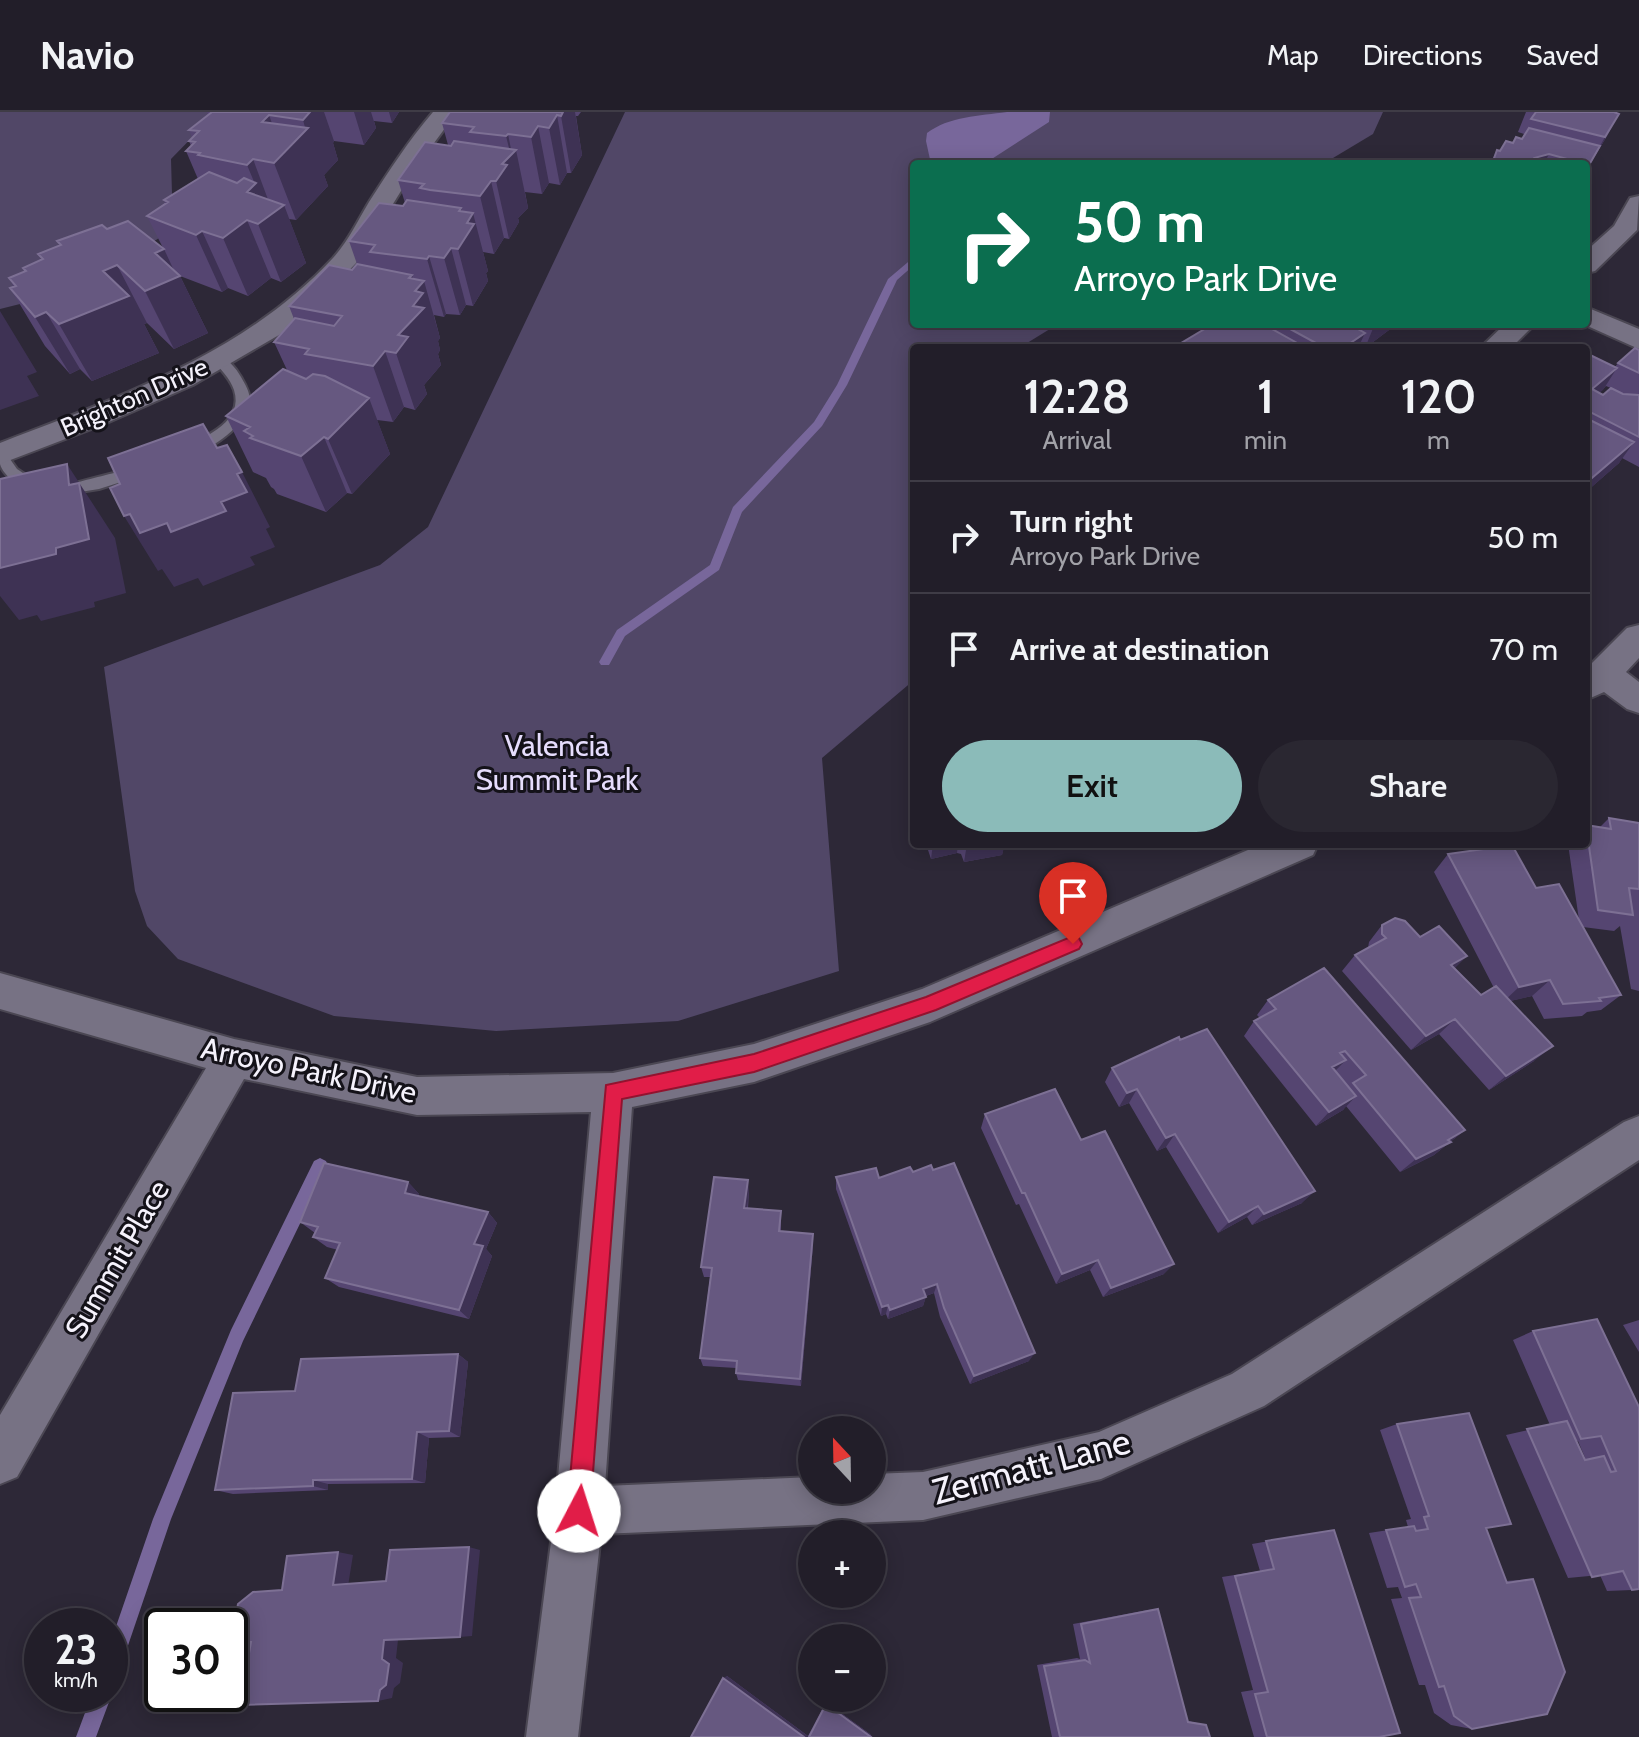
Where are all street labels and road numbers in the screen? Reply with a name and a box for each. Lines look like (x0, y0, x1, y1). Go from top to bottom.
street label: Brighton Drive (56, 350, 212, 444)
street label: Arroyo Park Drive (198, 1029, 420, 1111)
street label: Summit Place (57, 1173, 177, 1345)
street label: Zermatt Lane (927, 1418, 1135, 1514)

